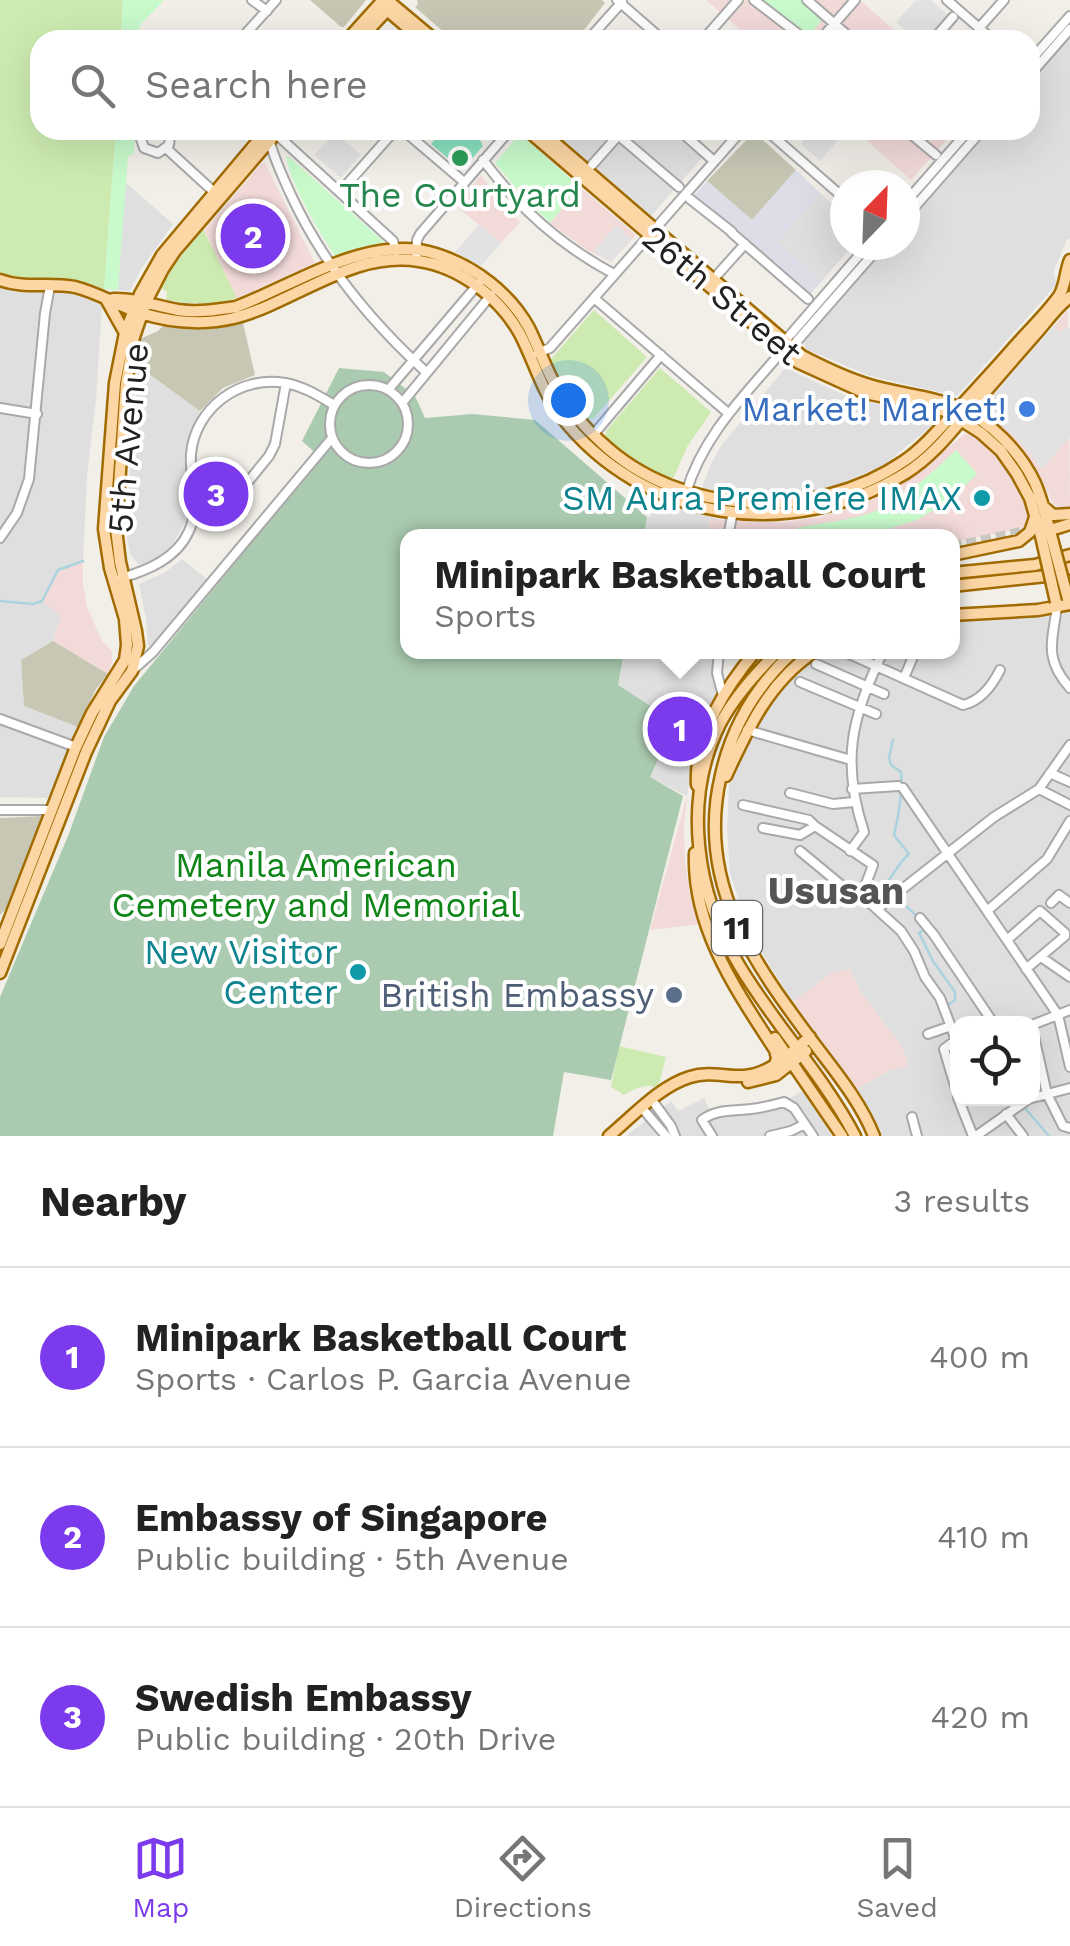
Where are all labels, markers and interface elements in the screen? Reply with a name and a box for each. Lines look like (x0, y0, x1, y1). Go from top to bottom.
search box (30, 30, 1040, 140)
icon: search (65, 58, 120, 113)
text: Search here (145, 63, 368, 107)
marker: The Courtyard (449, 147, 471, 169)
north arrow (830, 170, 920, 260)
place label: The Courtyard (339, 174, 581, 216)
pin: 2 (220, 198, 286, 274)
street label: 26th Street (634, 216, 811, 374)
street label: 5th Avenue (99, 341, 157, 535)
your location (543, 375, 594, 426)
place label: Market! Market! (741, 388, 1007, 430)
marker: Market! Market! (1016, 398, 1038, 420)
pin: 3 (184, 456, 248, 532)
place label: SM Aura Premiere IMAX (562, 477, 962, 519)
marker: SM Aura Premiere IMAX (971, 487, 993, 509)
popup (400, 529, 960, 659)
text: Minipark Basketball Court (434, 553, 926, 597)
text: Sports (434, 597, 536, 635)
pin: 1 (648, 692, 712, 766)
park label: Manila American Cemetery and Memorial (111, 844, 521, 926)
district label: Ususan (768, 869, 904, 913)
road number: 11 (712, 901, 762, 955)
place label: New Visitor Center (144, 931, 338, 1013)
marker: New Visitor Center (347, 961, 369, 983)
place label: British Embassy (380, 974, 654, 1016)
marker: British Embassy (663, 984, 685, 1006)
map controls (950, 1016, 1040, 1106)
button: locate (950, 1016, 1040, 1106)
text: Nearby (40, 1177, 187, 1226)
text: 3 results (893, 1182, 1030, 1220)
text: Minipark Basketball Court (135, 1316, 626, 1360)
text: 1 (66, 1338, 79, 1376)
text: 400 m (929, 1338, 1030, 1376)
text: Sports · Carlos P. Garcia Avenue (135, 1360, 632, 1398)
text: Embassy of Singapore (135, 1496, 548, 1540)
text: 2 (63, 1518, 82, 1556)
text: 410 m (937, 1518, 1030, 1556)
text: Public building · 5th Avenue (135, 1540, 569, 1578)
text: Swedish Embassy (135, 1676, 472, 1720)
text: 3 (63, 1698, 82, 1736)
text: 420 m (930, 1698, 1030, 1736)
text: Public building · 20th Drive (135, 1720, 556, 1758)
tab: Map (132, 1831, 189, 1924)
tab: Directions (454, 1831, 592, 1924)
tab: Saved (856, 1831, 938, 1924)

